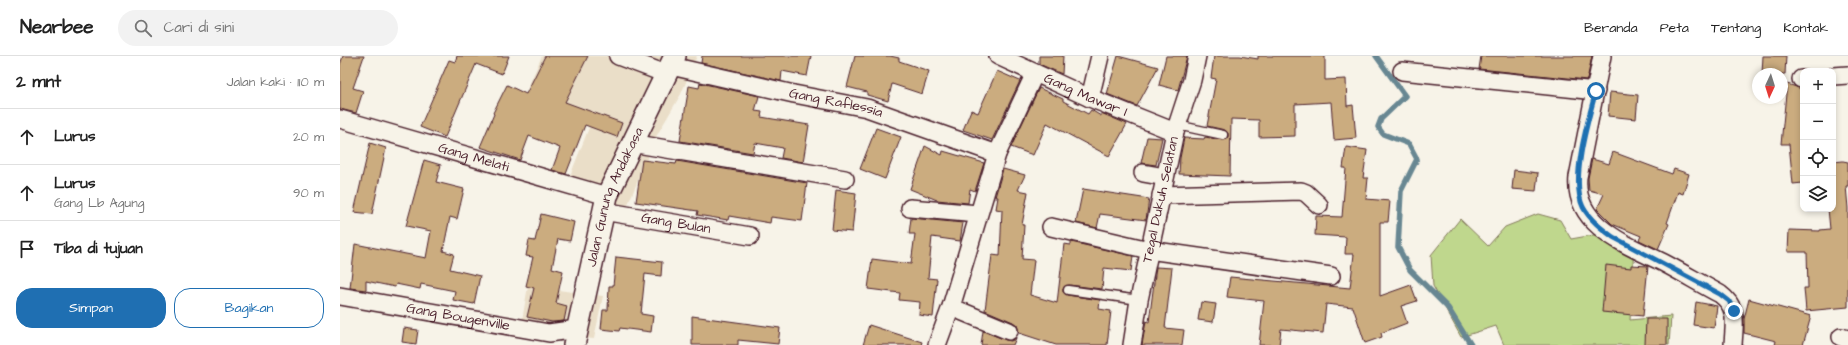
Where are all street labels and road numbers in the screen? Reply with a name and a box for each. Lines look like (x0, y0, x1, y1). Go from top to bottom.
street label: Gang Mawar I (1041, 68, 1130, 122)
street label: Gang Raflessia (787, 83, 886, 123)
street label: Jalan Gunung Andakasa (582, 124, 649, 269)
street label: Tegal Dukuh Selatan (1137, 135, 1184, 265)
street label: Gang Melati (436, 138, 511, 177)
street label: Gang Bulan (640, 208, 712, 239)
street label: Gang Bougenville (405, 298, 512, 336)

